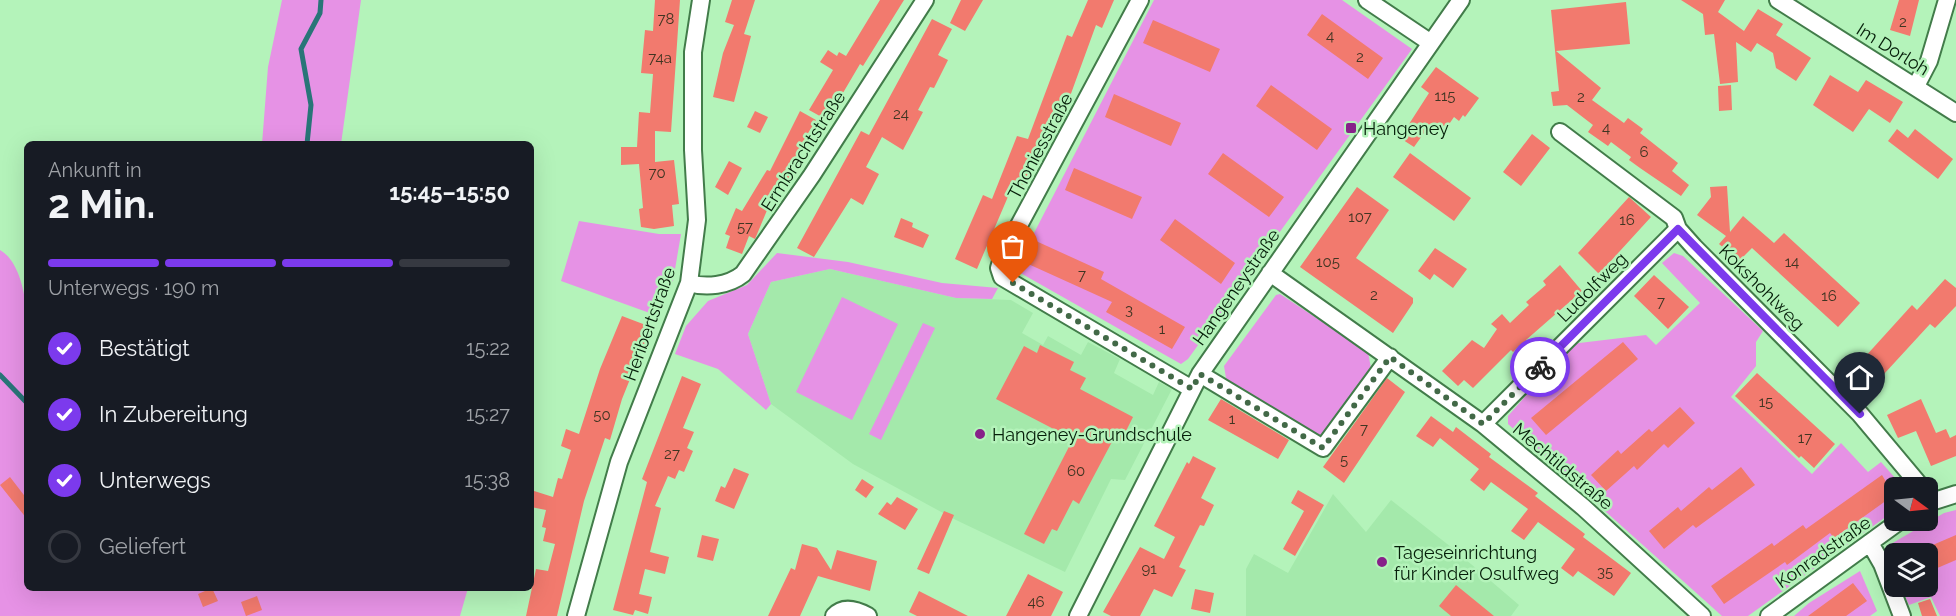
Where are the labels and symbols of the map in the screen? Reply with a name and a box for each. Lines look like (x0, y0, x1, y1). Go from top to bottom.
house number: 78 (658, 10, 675, 28)
house number: 2 (1899, 13, 1907, 31)
street label: Im Dorloh (1853, 18, 1933, 80)
house number: 4 (1326, 27, 1334, 45)
house number: 2 (1356, 48, 1364, 66)
house number: 74a (648, 49, 672, 67)
street label: Ermbrachtstraße (756, 87, 850, 215)
house number: 115 (1434, 87, 1456, 105)
house number: 2 (1577, 88, 1585, 106)
street label: Thoniesstraße (1003, 89, 1077, 203)
house number: 24 (893, 105, 909, 123)
place label: Hangeney (1363, 118, 1449, 139)
house number: 4 (1602, 119, 1610, 137)
marker: Hangeney (1344, 121, 1358, 135)
house number: 6 (1639, 143, 1649, 161)
house number: 70 (648, 164, 666, 182)
house number: 107 (1348, 208, 1372, 226)
house number: 16 (1619, 211, 1635, 229)
house number: 57 (737, 218, 753, 236)
pin (987, 221, 1038, 283)
street label: Hangeneystraße (1188, 225, 1284, 349)
street label: Kokshohlweg (1715, 240, 1809, 334)
street label: Ludolfweg (1553, 248, 1631, 326)
house number: 105 (1316, 253, 1340, 271)
house number: 14 (1785, 253, 1799, 271)
street label: Heribertstraße (619, 264, 679, 384)
house number: 7 (1078, 266, 1086, 284)
house number: 2 (1370, 286, 1378, 304)
house number: 16 (1821, 287, 1837, 305)
house number: 7 (1657, 293, 1665, 311)
house number: 3 (1125, 301, 1133, 319)
house number: 1 (1159, 320, 1166, 338)
courier (1510, 337, 1570, 397)
pin (1834, 352, 1885, 414)
house number: 15 (1759, 393, 1773, 411)
house number: 50 (593, 406, 611, 424)
house number: 1 (1229, 410, 1236, 428)
street label: Mechtildstraße (1509, 418, 1618, 514)
house number: 7 (1360, 420, 1368, 438)
place label: Hangeney-Grundschule (992, 424, 1192, 445)
marker: Hangeney-Grundschule (973, 427, 987, 441)
house number: 17 (1798, 429, 1812, 447)
house number: 27 (664, 445, 680, 463)
house number: 5 (1340, 451, 1348, 469)
house number: 60 (1067, 462, 1085, 480)
north arrow (1884, 477, 1938, 531)
street label: Konradstraße (1772, 511, 1875, 592)
place label: Tageseinrichtung für Kinder Osulfweg (1394, 542, 1559, 584)
marker: Tageseinrichtung für Kinder Osulfweg (1375, 555, 1389, 569)
house number: 91 (1141, 560, 1157, 578)
house number: 35 (1597, 563, 1613, 581)
house number: 46 (1027, 593, 1045, 611)

